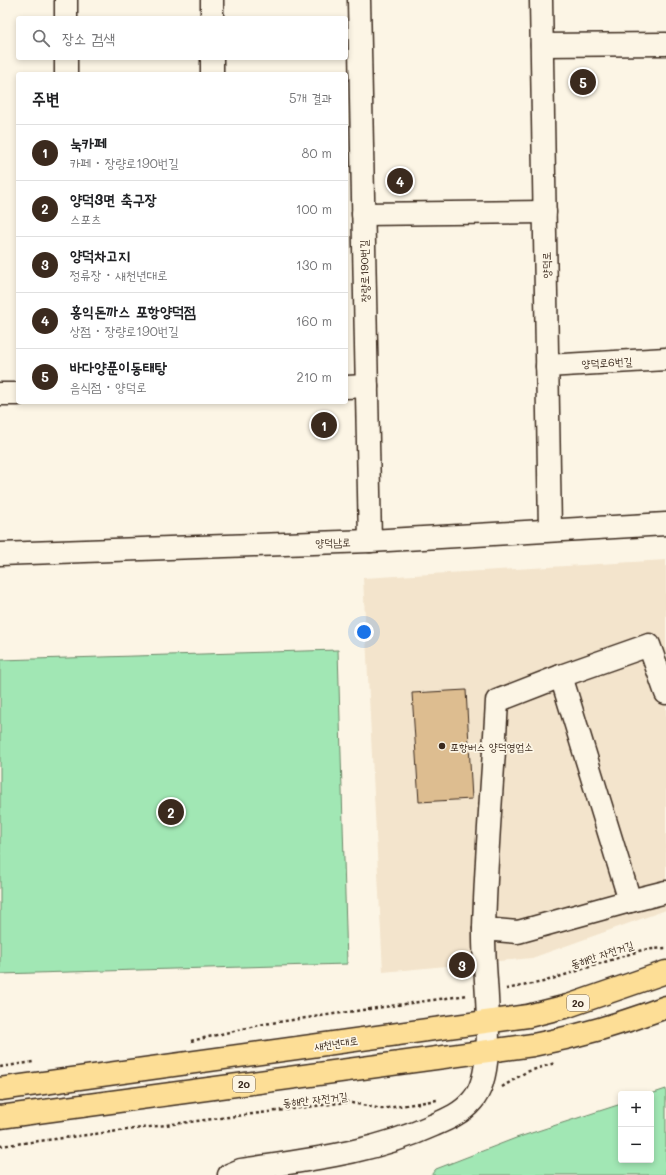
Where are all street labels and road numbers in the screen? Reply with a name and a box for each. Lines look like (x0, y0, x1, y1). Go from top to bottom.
street label: 장량로190번길 (356, 239, 372, 302)
street label: 양덕로 (538, 251, 554, 278)
street label: 양덕로6번길 (581, 353, 633, 371)
street label: 양덕남로 (315, 534, 351, 550)
street label: 동해안 자전거길 (569, 937, 636, 971)
road number: 20 (567, 995, 589, 1011)
street label: 새천년대로 (313, 1032, 359, 1054)
road number: 20 (233, 1076, 255, 1092)
street label: 동해안 자전거길 (282, 1088, 348, 1110)

